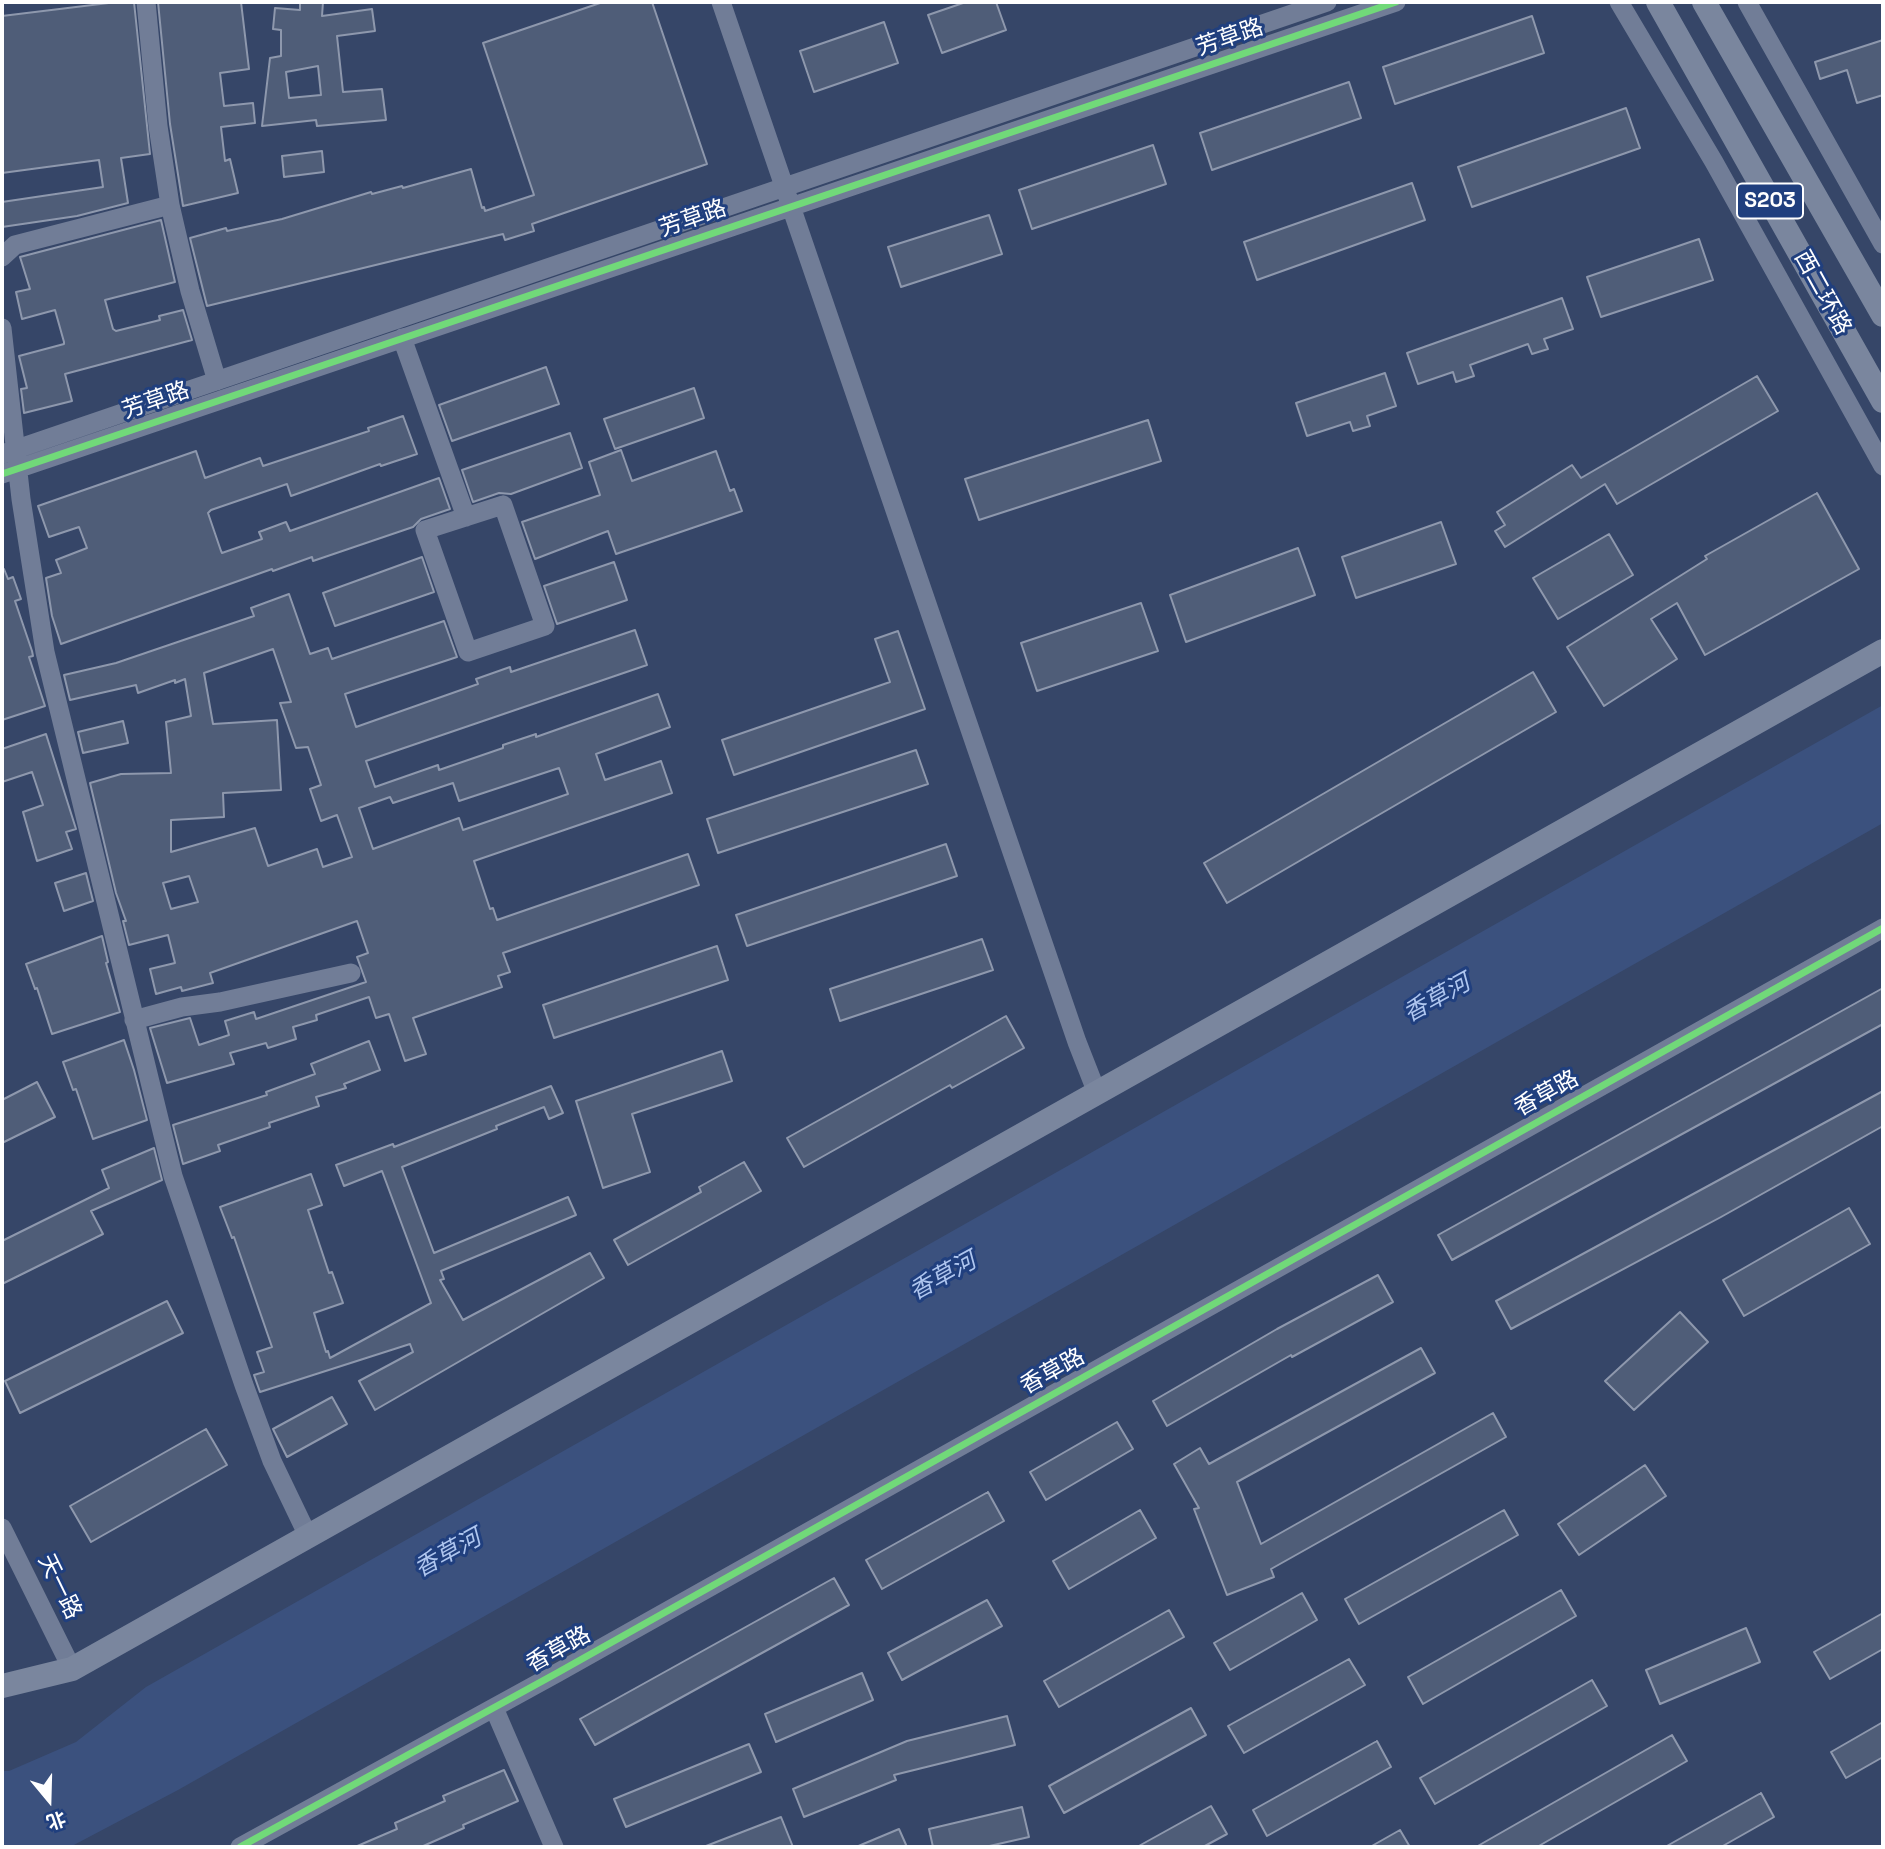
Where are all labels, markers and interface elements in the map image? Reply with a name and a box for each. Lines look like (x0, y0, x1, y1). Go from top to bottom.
street label: 芳草路 (1193, 14, 1267, 62)
road number: S203 (1737, 184, 1803, 218)
street label: 芳草路 (656, 195, 730, 243)
street label: 西二环路 (1788, 246, 1856, 340)
street label: 芳草路 (119, 377, 193, 425)
water label: 香草河 (1399, 969, 1475, 1029)
street label: 香草路 (1510, 1065, 1584, 1123)
water label: 香草河 (905, 1247, 981, 1307)
street label: 香草路 (1016, 1343, 1090, 1401)
water label: 香草河 (410, 1524, 486, 1584)
street label: 天一路 (31, 1550, 87, 1624)
street label: 香草路 (522, 1621, 596, 1679)
north arrow (14, 1765, 84, 1835)
text: 北 (43, 1805, 69, 1835)

